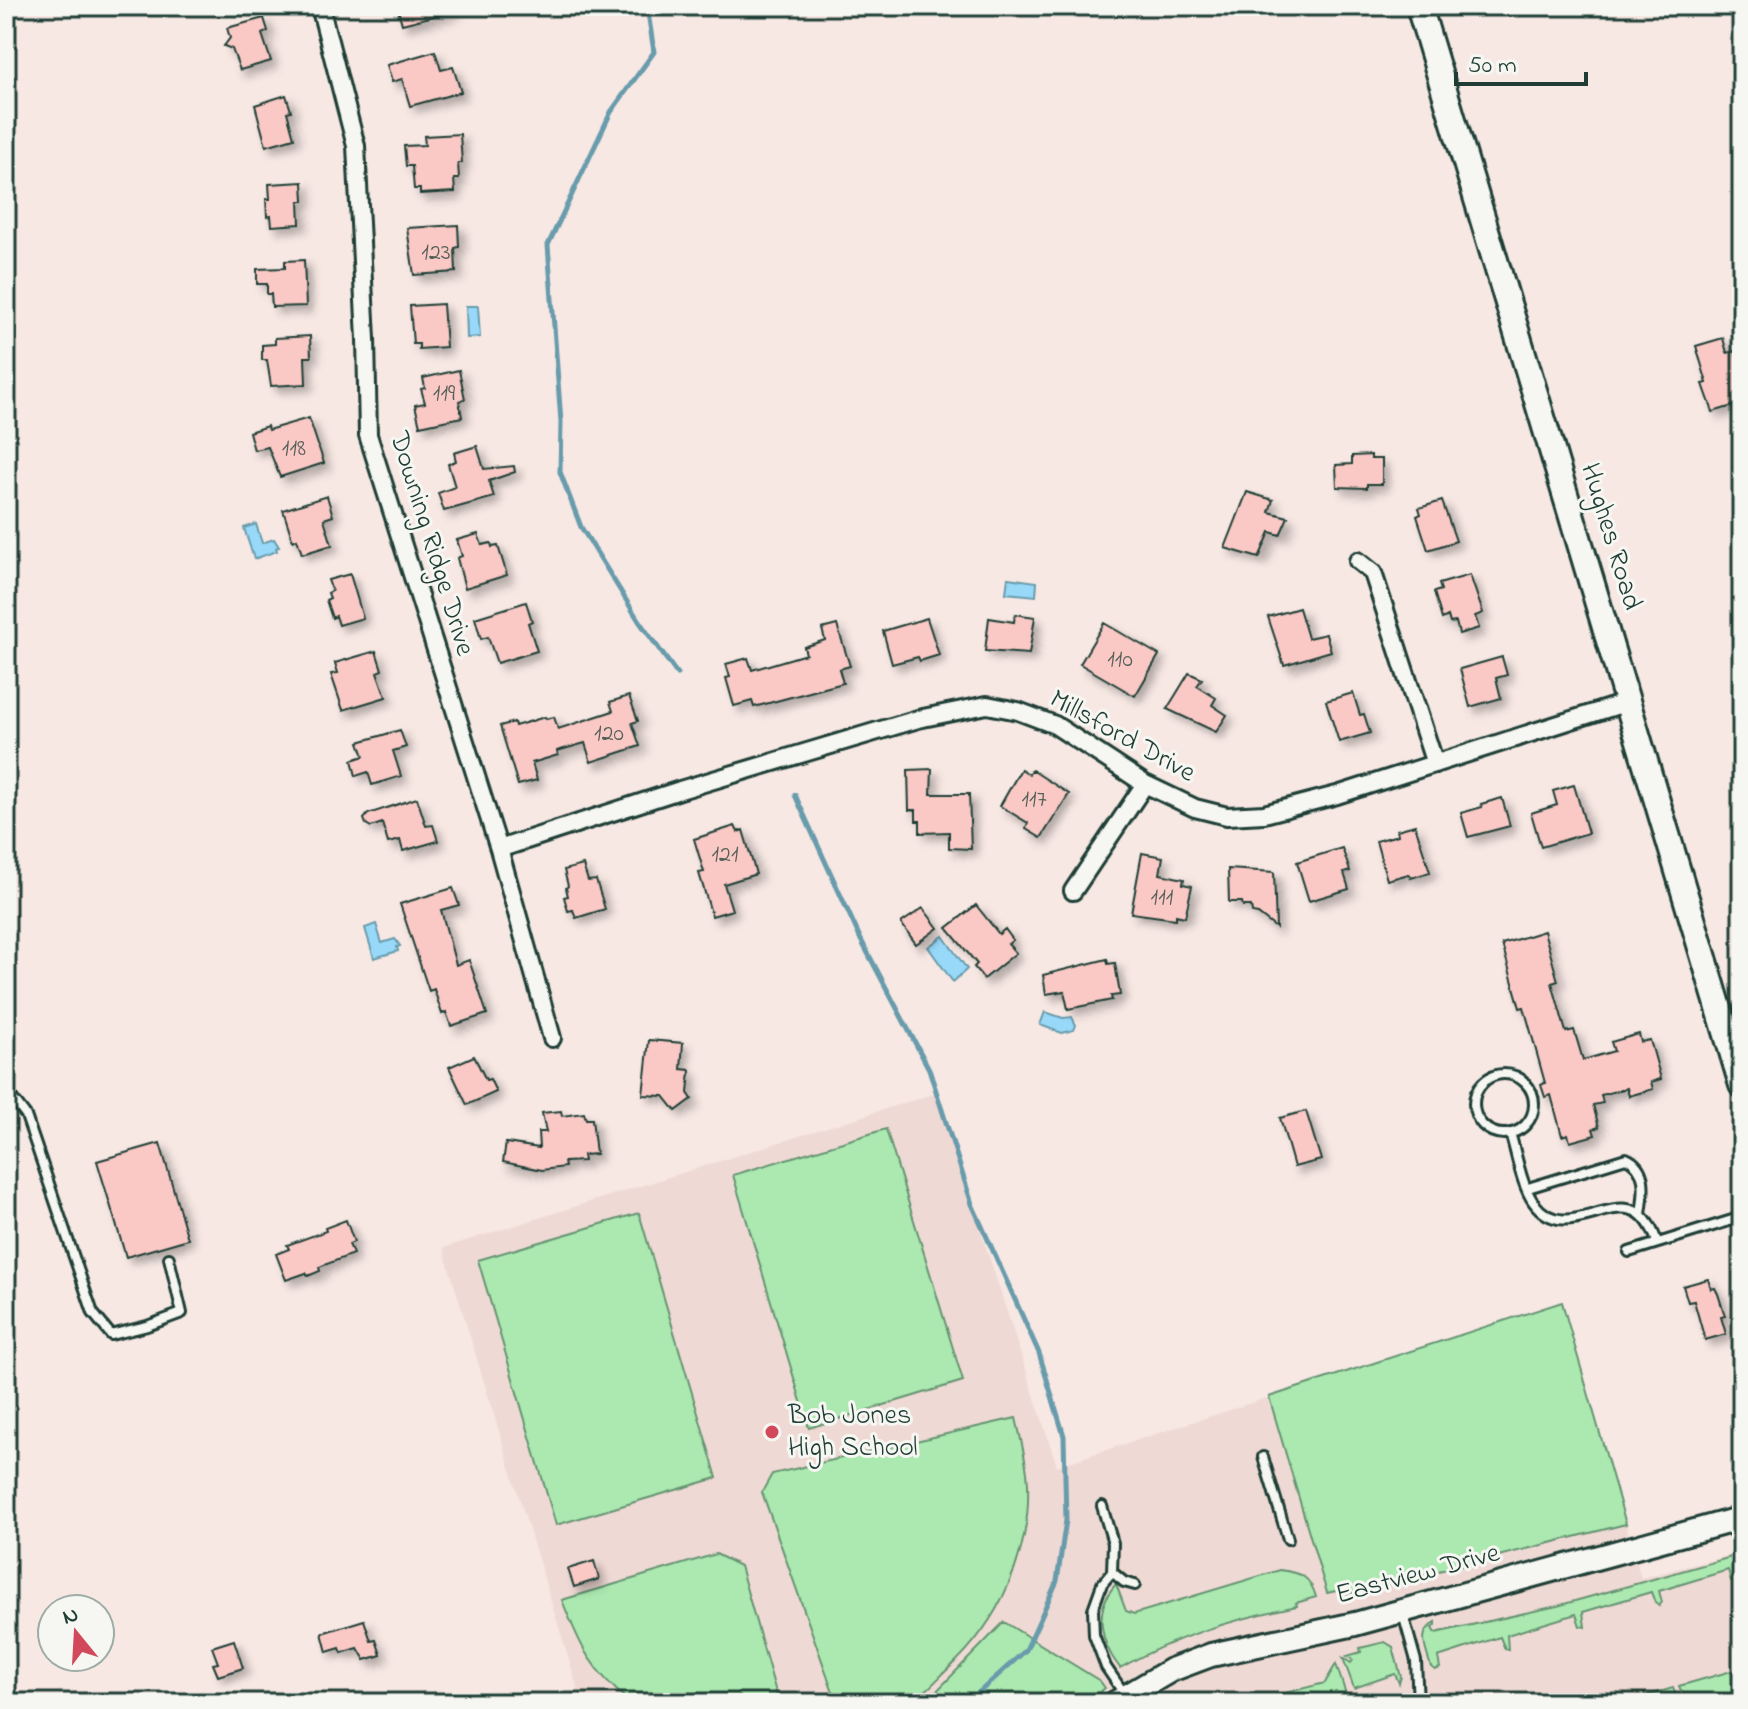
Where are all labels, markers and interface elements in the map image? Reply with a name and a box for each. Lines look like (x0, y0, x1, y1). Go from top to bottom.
scale bar (1456, 36, 1586, 86)
text: 50 m (1468, 49, 1517, 84)
house number: 123 (421, 236, 451, 271)
house number: 119 (433, 377, 456, 412)
street label: Downing Ridge Drive (377, 426, 485, 662)
house number: 118 (282, 432, 306, 467)
street label: Hughes Road (1568, 458, 1652, 616)
house number: 110 (1107, 643, 1133, 678)
street label: Millsford Drive (1041, 680, 1203, 794)
house number: 120 (594, 717, 624, 752)
house number: 117 (1021, 783, 1047, 818)
house number: 121 (711, 838, 739, 873)
house number: 111 (1151, 881, 1174, 916)
place label: Bob Jones High School (787, 1396, 918, 1469)
marker: Bob Jones High School (763, 1423, 781, 1441)
street label: Eastview Drive (1332, 1533, 1505, 1617)
north arrow (36, 1593, 116, 1673)
text: N (59, 1599, 83, 1634)

